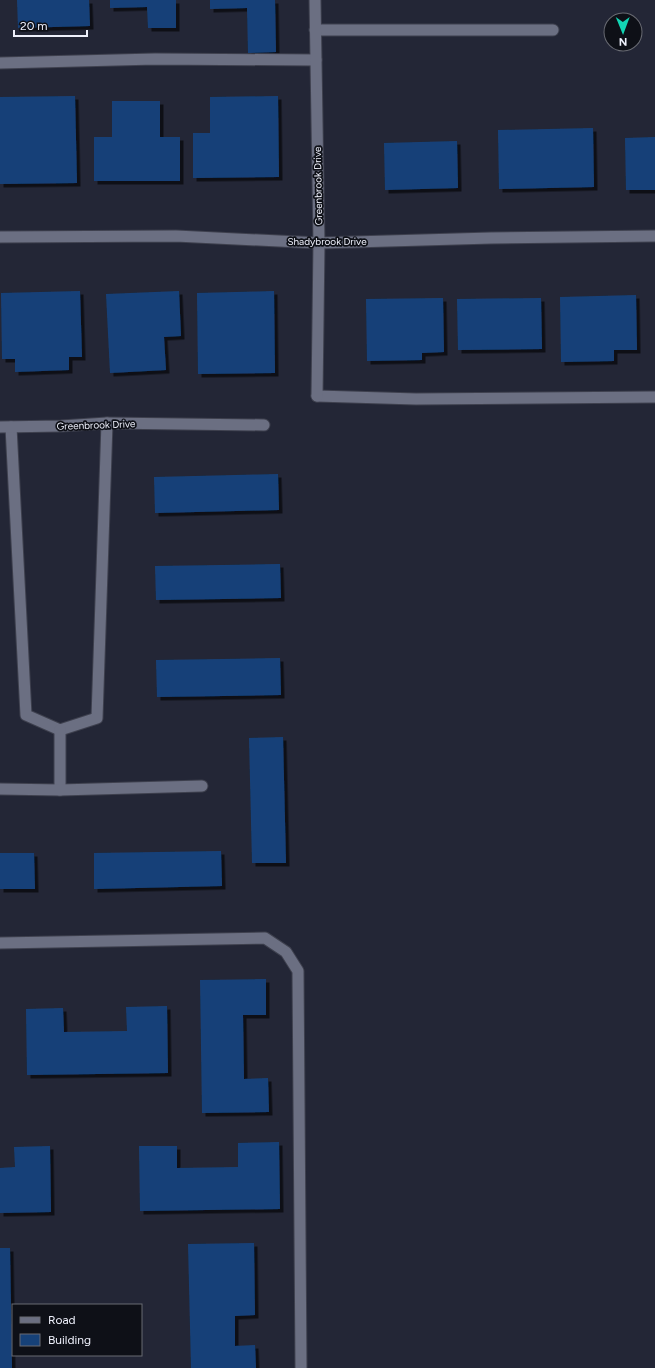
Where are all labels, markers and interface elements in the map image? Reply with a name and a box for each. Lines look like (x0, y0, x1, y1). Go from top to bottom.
scale bar (14, 12, 87, 38)
north arrow (603, 12, 643, 52)
text: 20 m (20, 19, 48, 33)
text: N (619, 35, 628, 48)
street label: Greenbrook Drive (311, 146, 325, 225)
street label: Shadybrook Drive (287, 235, 367, 248)
street label: Greenbrook Drive (56, 417, 136, 433)
legend (12, 1304, 142, 1356)
text: Road (48, 1313, 76, 1327)
text: Building (48, 1333, 91, 1347)

